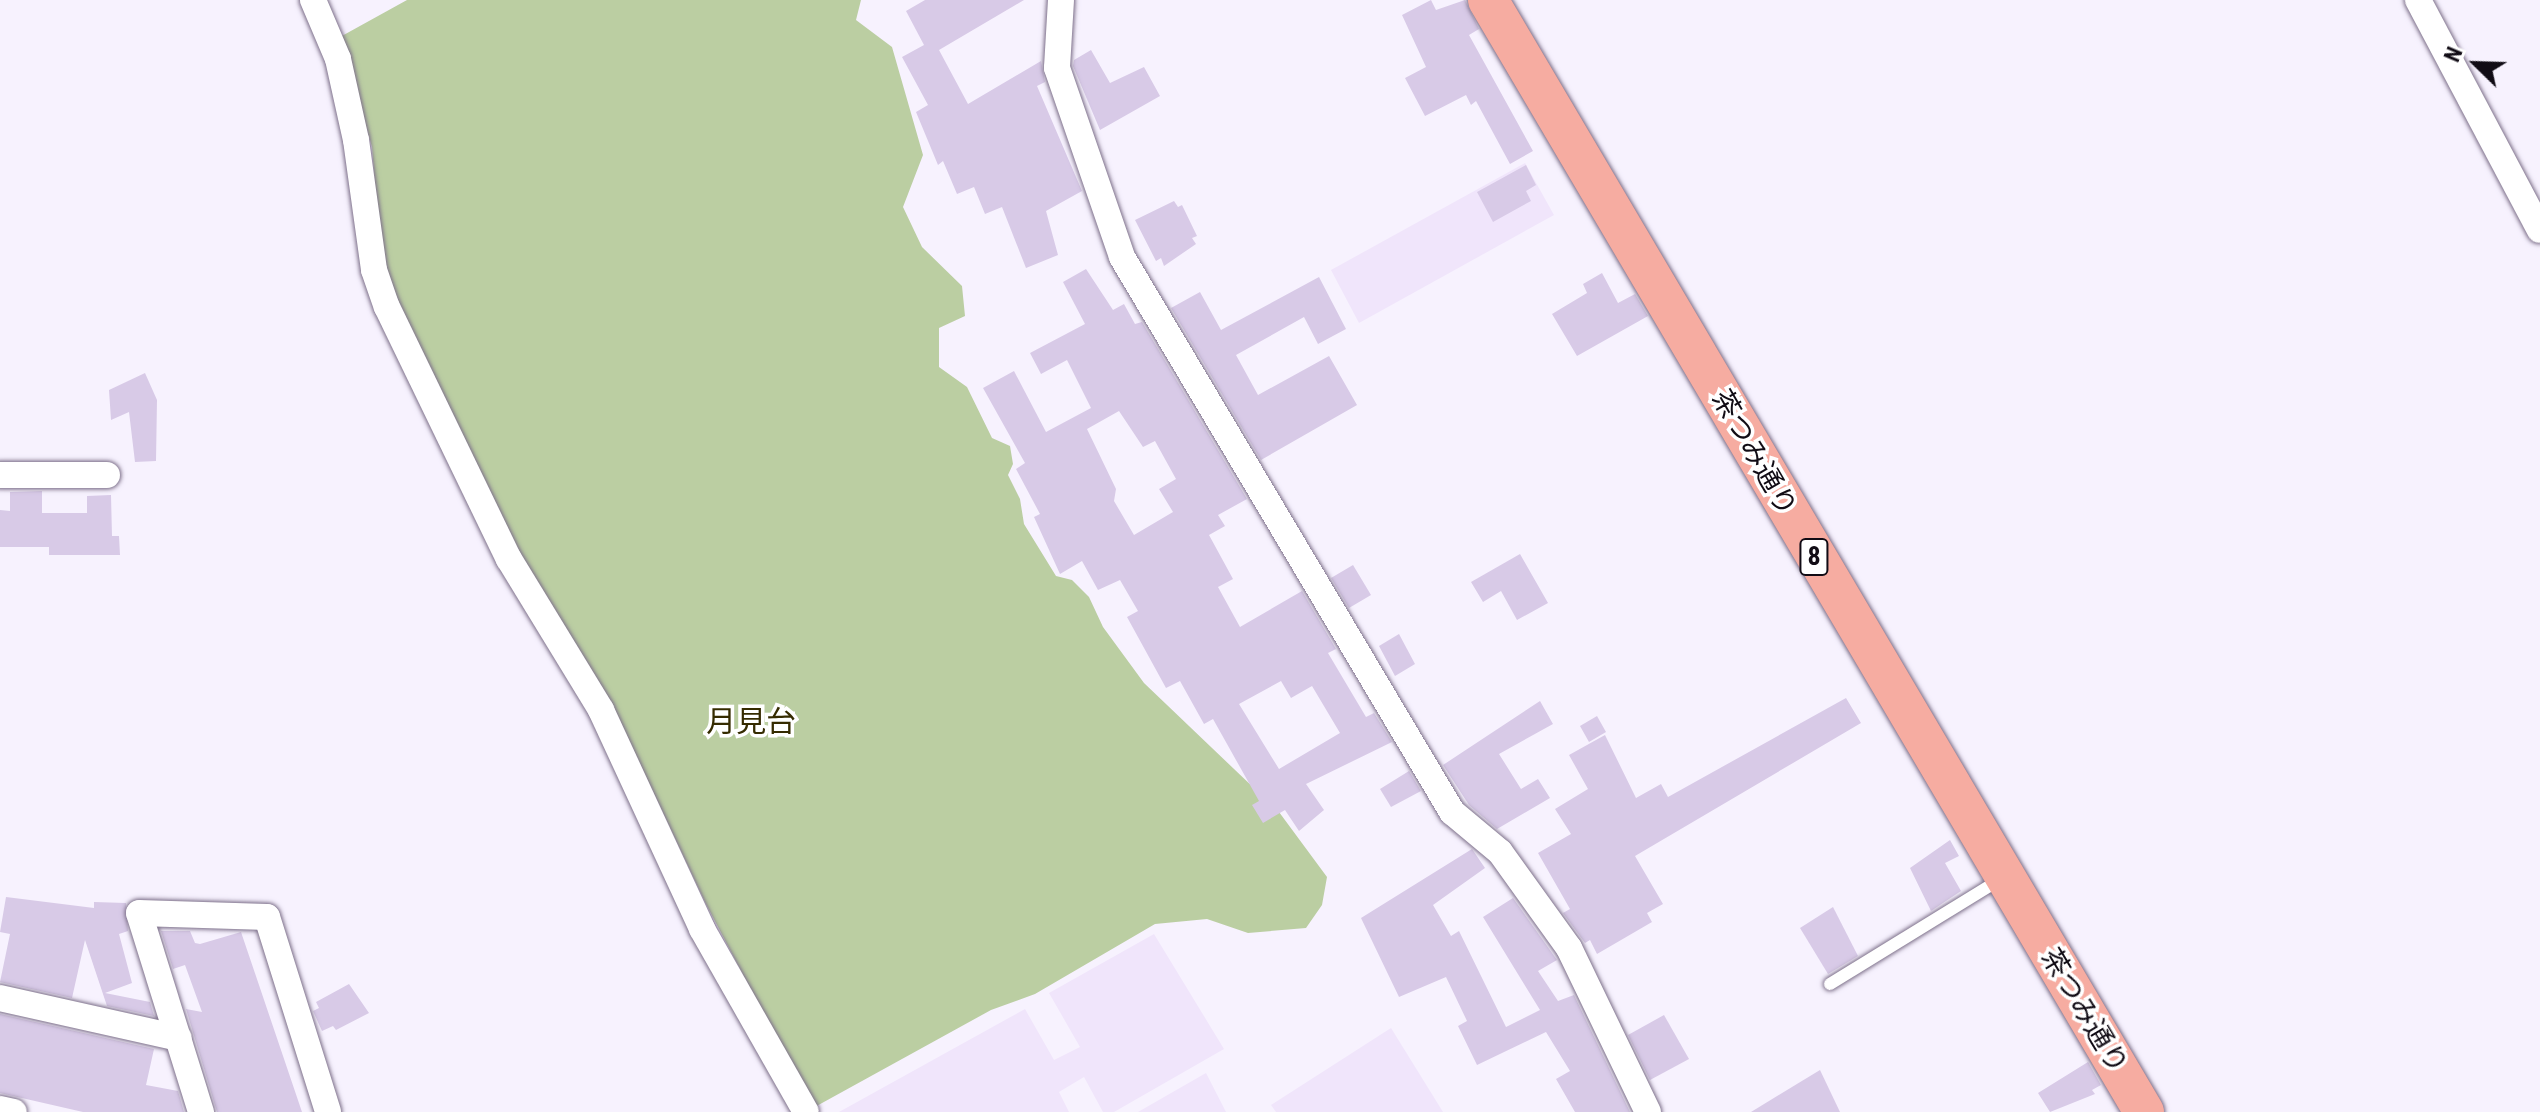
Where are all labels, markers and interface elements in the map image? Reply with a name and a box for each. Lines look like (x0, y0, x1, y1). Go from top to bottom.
north arrow (2436, 24, 2516, 104)
text: N (2439, 43, 2468, 66)
street label: 茶つみ通り (1704, 384, 1804, 522)
road number: 8 (1798, 535, 1830, 579)
district label: 月見台 (706, 704, 796, 740)
street label: 茶つみ通り (2034, 942, 2134, 1080)

